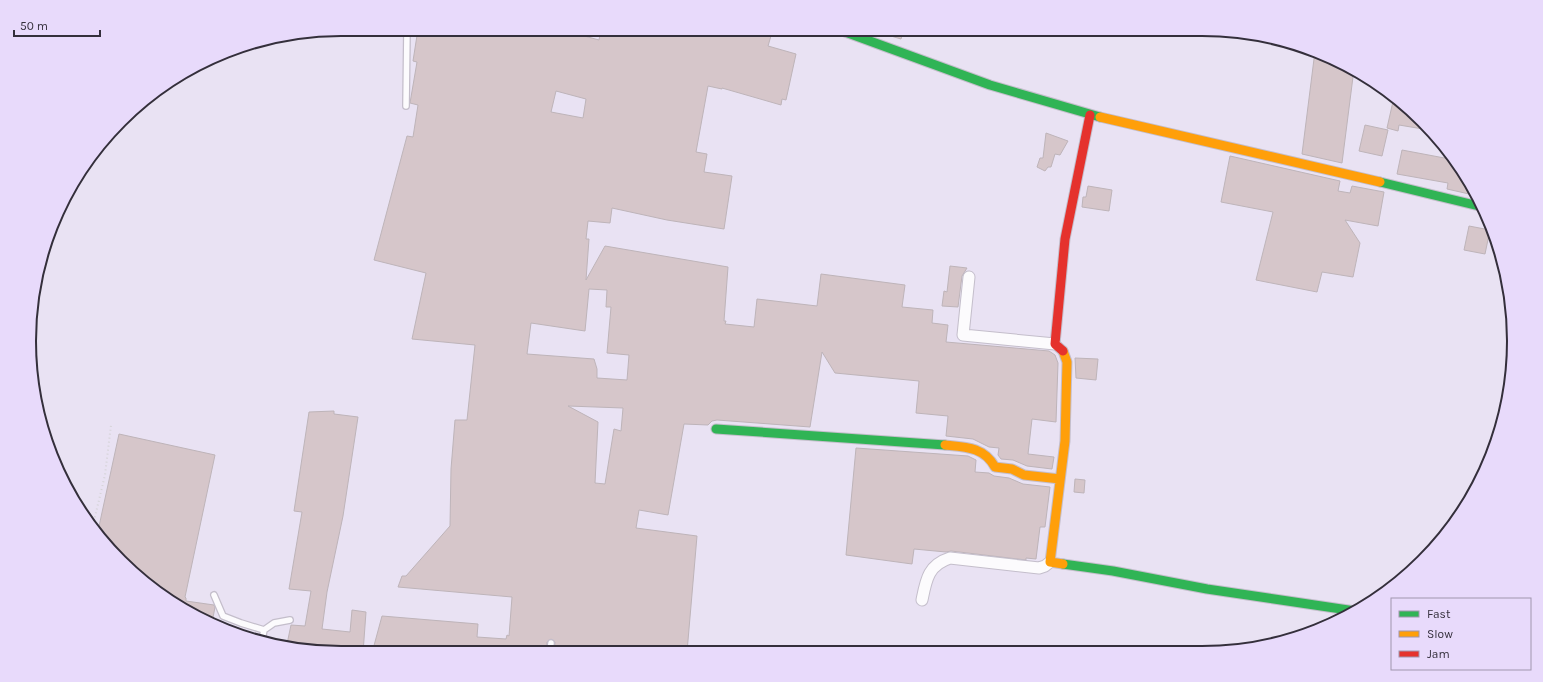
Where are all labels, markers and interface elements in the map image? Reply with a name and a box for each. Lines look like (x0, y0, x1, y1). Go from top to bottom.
scale bar (14, 12, 100, 38)
text: 50 m (20, 19, 48, 33)
legend (1391, 598, 1531, 670)
text: Fast (1427, 607, 1451, 621)
text: Slow (1427, 627, 1453, 641)
text: Jam (1427, 647, 1450, 661)

